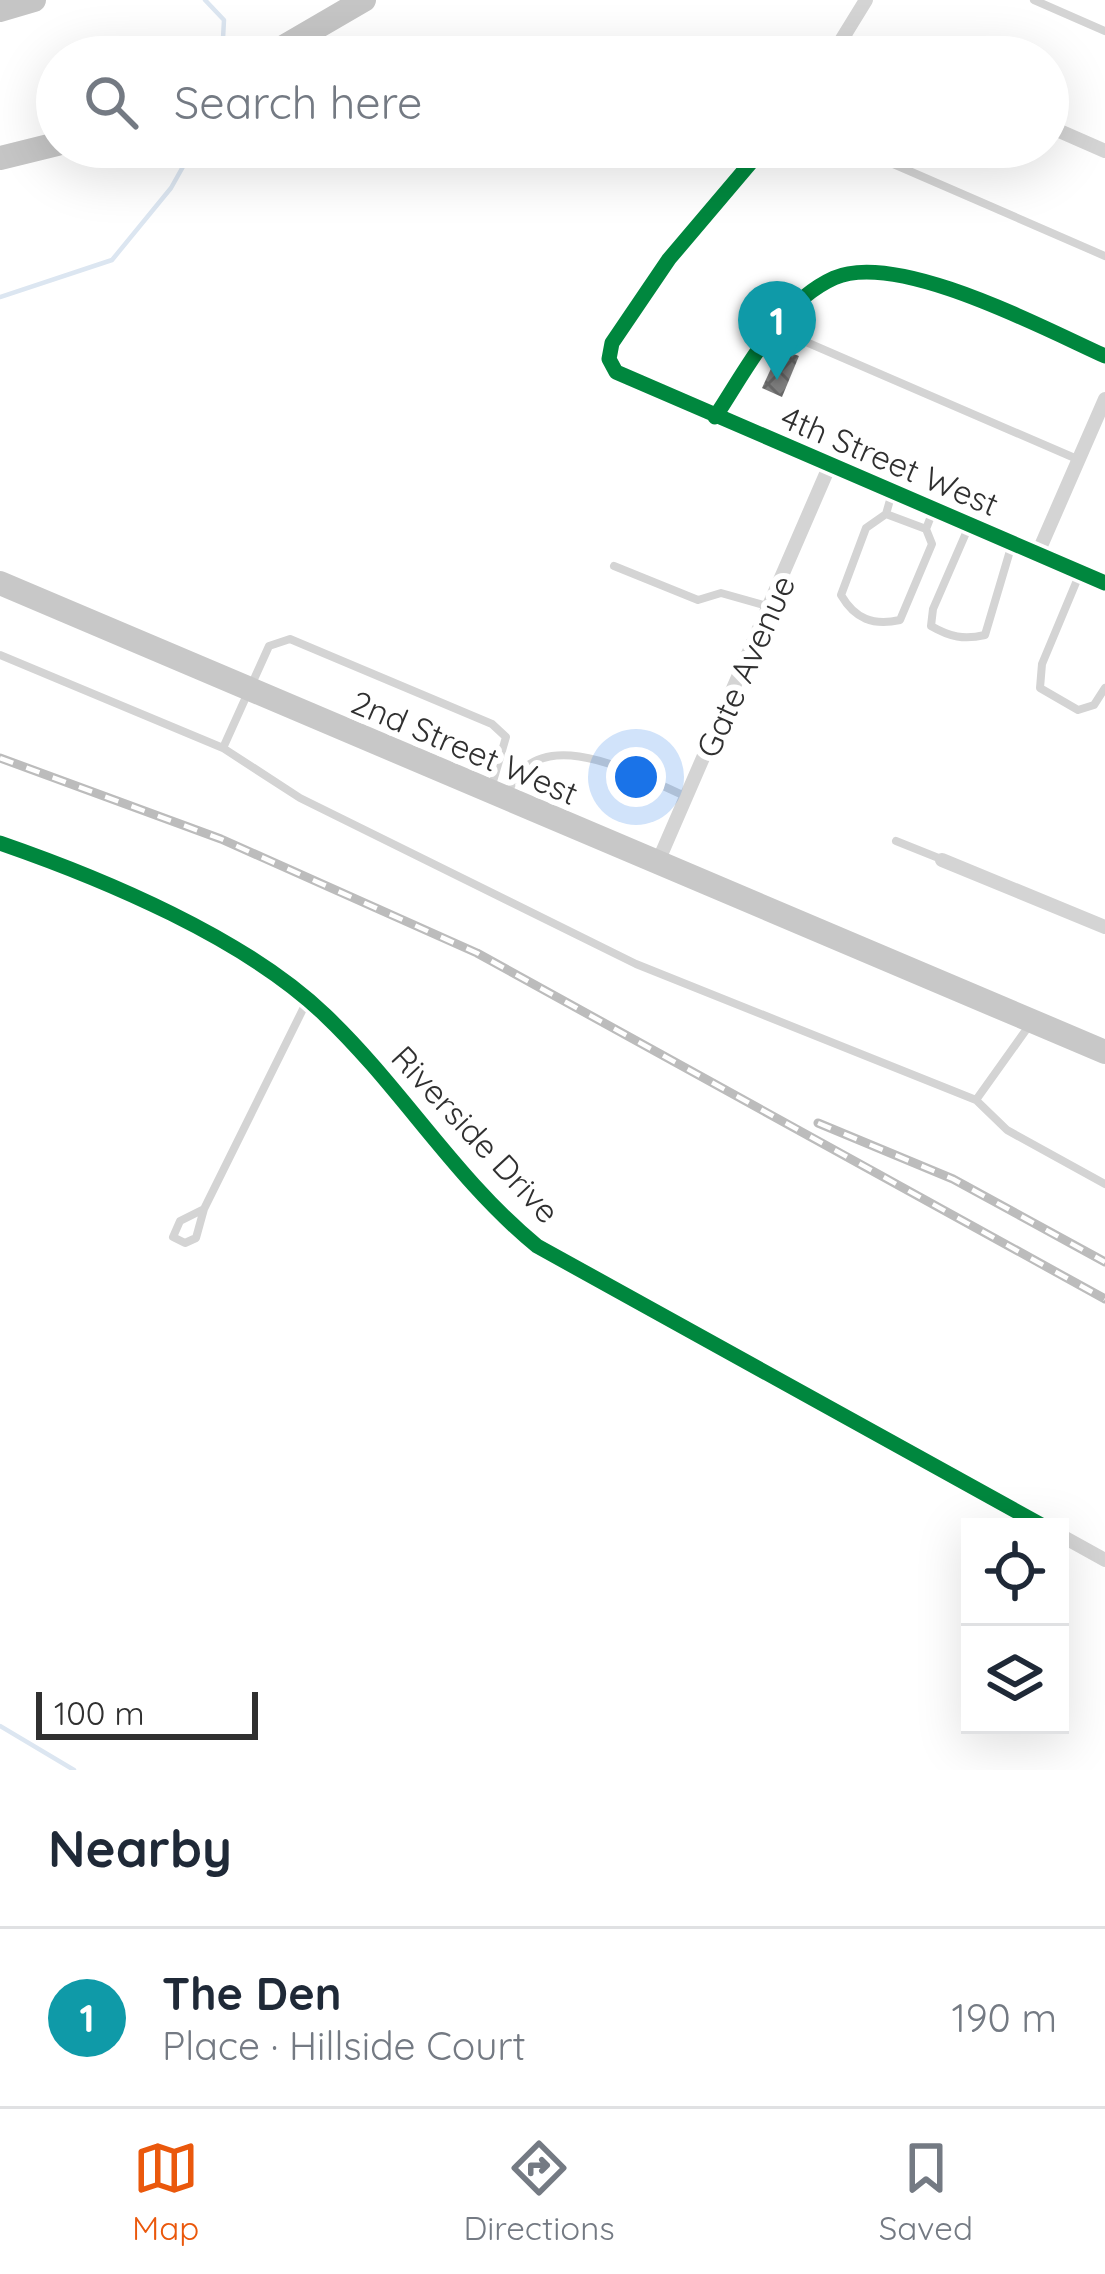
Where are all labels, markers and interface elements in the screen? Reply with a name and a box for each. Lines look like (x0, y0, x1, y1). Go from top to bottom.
search box (36, 36, 1069, 168)
icon: search (78, 69, 144, 135)
text: Search here (174, 74, 422, 130)
pin: 1 (738, 281, 816, 380)
street label: 4th Street West (775, 396, 1005, 524)
street label: Gate Avenue (687, 569, 803, 763)
street label: 2nd Street West (345, 681, 585, 813)
your location (606, 747, 666, 807)
street label: Riverside Drive (383, 1037, 569, 1231)
map controls (961, 1518, 1069, 1734)
button: locate (961, 1518, 1069, 1626)
button: layers (961, 1626, 1069, 1734)
scale bar (36, 1686, 258, 1739)
text: 100 m (54, 1692, 145, 1733)
text: Nearby (48, 1816, 232, 1880)
text: The Den (162, 1965, 342, 2021)
text: 1 (79, 1993, 95, 2042)
text: 190 m (951, 1993, 1057, 2042)
text: Place · Hillside Court (162, 2021, 526, 2070)
tab: Map (132, 2135, 199, 2248)
tab: Directions (463, 2135, 615, 2248)
tab: Saved (879, 2135, 973, 2248)

